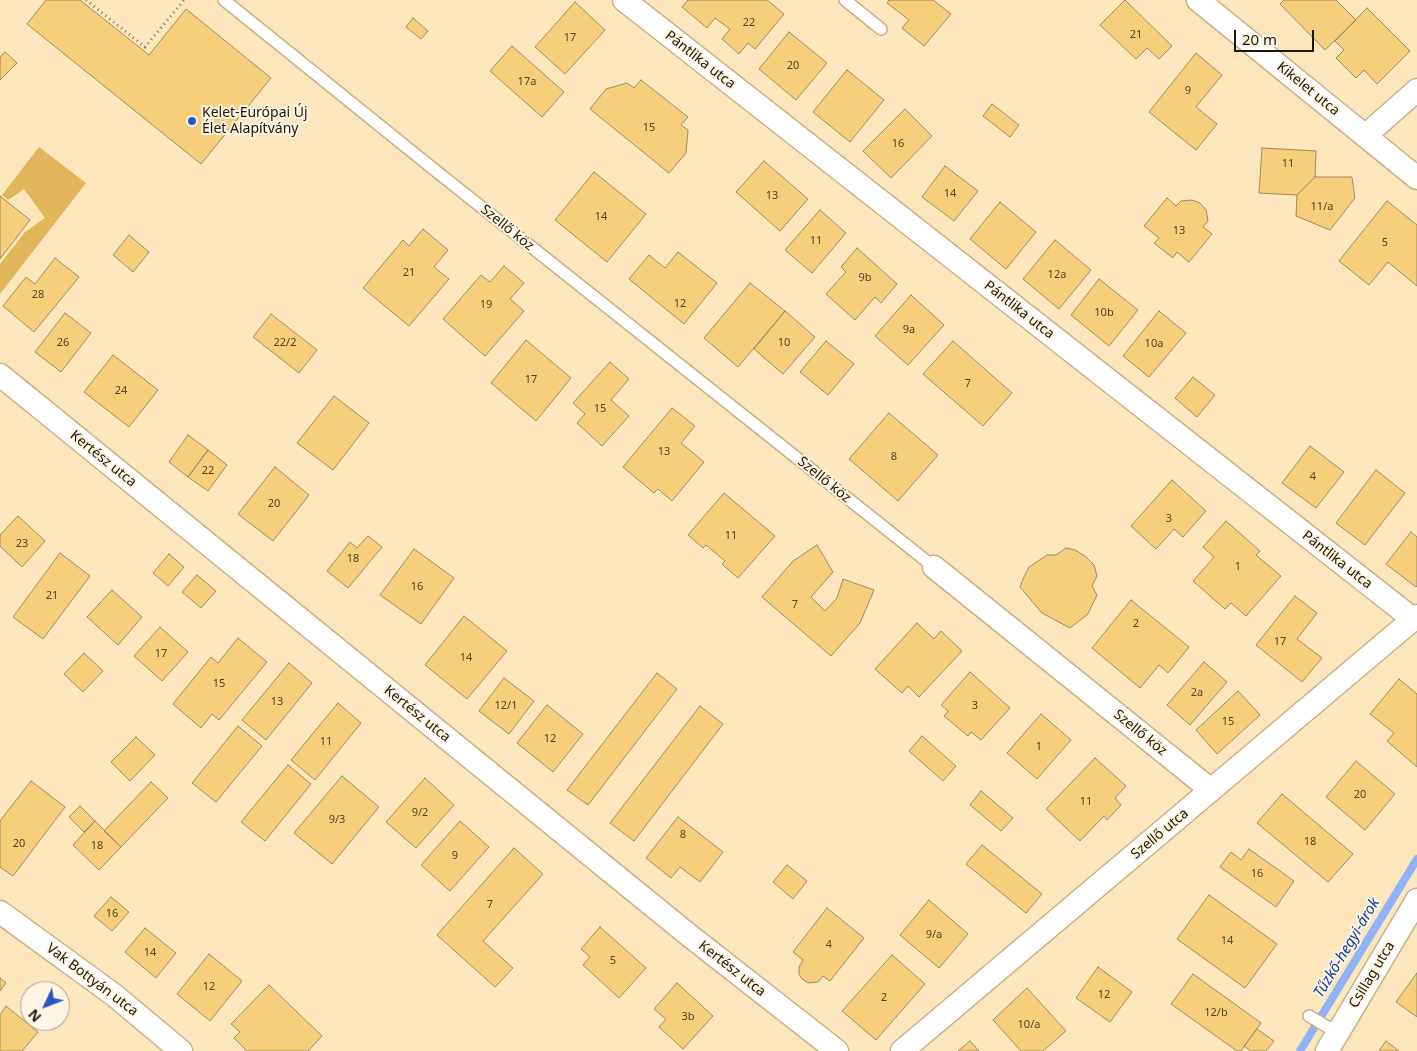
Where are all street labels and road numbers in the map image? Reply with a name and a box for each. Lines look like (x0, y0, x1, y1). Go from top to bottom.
street label: Pántlika utca (662, 27, 738, 93)
street label: Kikelet utca (1273, 59, 1343, 119)
street label: Szellő köz (477, 201, 537, 255)
street label: Pántlika utca (981, 277, 1057, 343)
street label: Kertész utca (66, 427, 140, 491)
street label: Szellő köz (794, 453, 854, 507)
street label: Pántlika utca (1299, 527, 1375, 593)
street label: Kertész utca (380, 682, 454, 746)
street label: Szellő köz (1110, 706, 1170, 760)
street label: Szellő utca (1128, 805, 1192, 863)
street label: Kertész utca (695, 938, 769, 1000)
street label: Csillag utca (1346, 939, 1398, 1011)
street label: Vak Bottyán utca (43, 940, 141, 1020)

